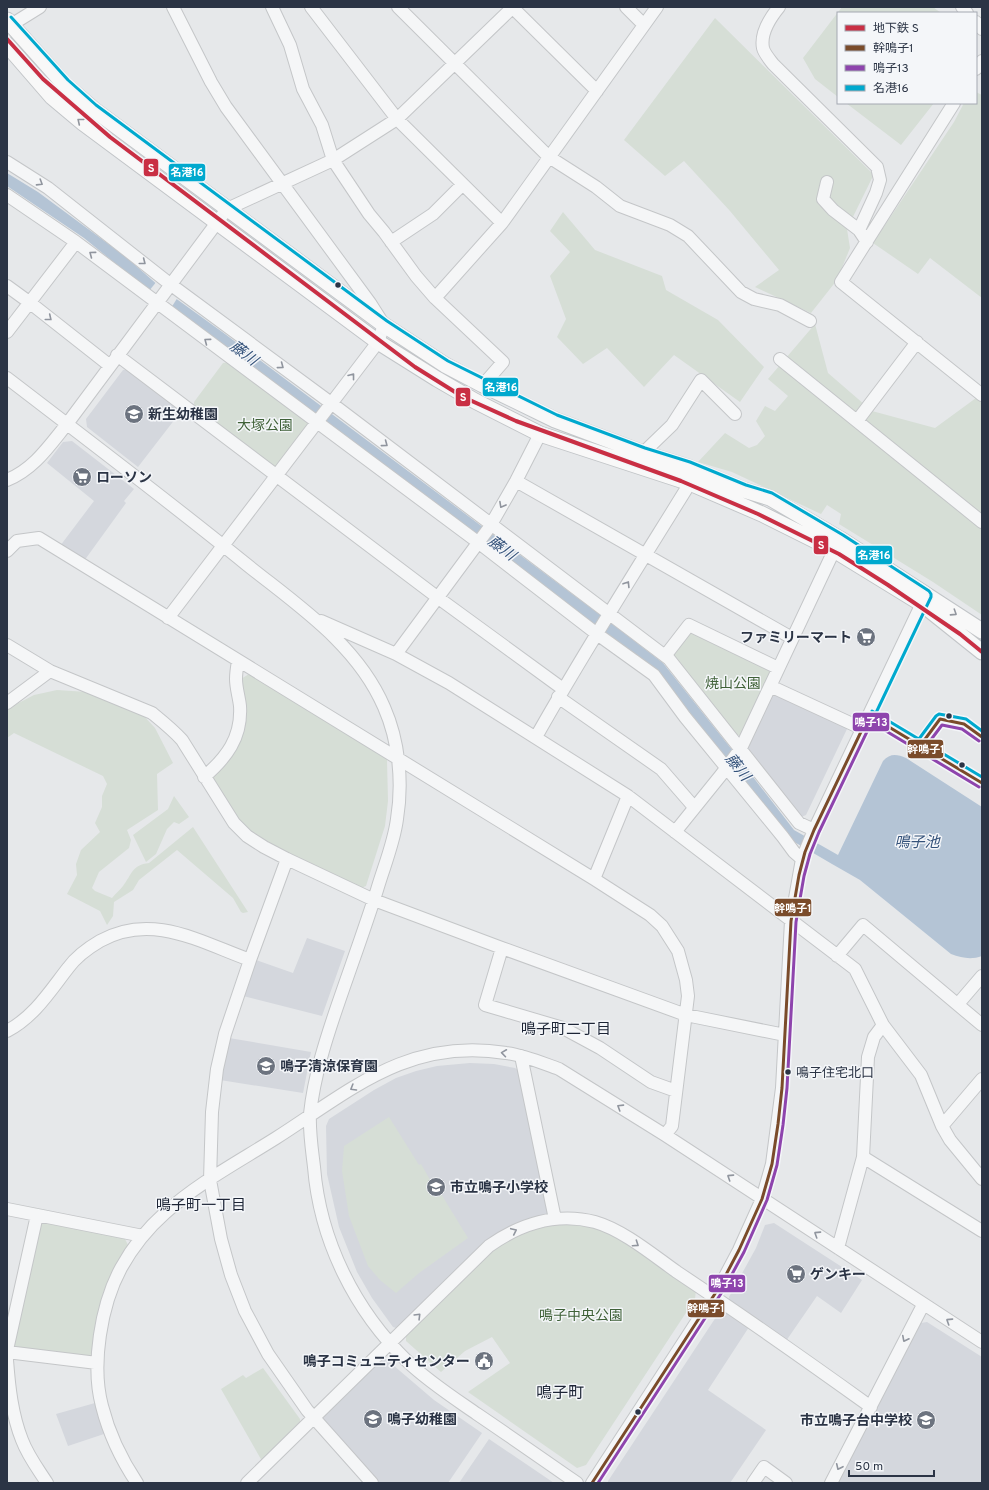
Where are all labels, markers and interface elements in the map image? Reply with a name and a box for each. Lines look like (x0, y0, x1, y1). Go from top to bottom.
legend (837, 12, 977, 104)
text: 地下鉄 S (873, 21, 919, 37)
text: 幹鳴子1 (873, 41, 913, 57)
text: 鳴子13 (873, 61, 909, 77)
text: 名港16 (873, 81, 909, 97)
one-way arrow (78, 118, 85, 125)
line badge: S (143, 158, 159, 177)
text: S (148, 162, 155, 176)
line badge: 名港16 (168, 163, 206, 182)
text: 名港16 (170, 166, 204, 180)
one-way arrow (36, 178, 43, 186)
one-way arrow (90, 252, 97, 259)
one-way arrow (139, 258, 146, 265)
unlabelled marker (333, 280, 343, 290)
one-way arrow (45, 313, 52, 320)
water label: 藤川 (225, 338, 262, 372)
one-way arrow (205, 339, 212, 346)
one-way arrow (276, 361, 283, 368)
one-way arrow (347, 374, 354, 381)
line badge: 名港16 (482, 377, 519, 397)
text: 名港16 (484, 381, 518, 395)
line badge: S (455, 387, 471, 407)
text: S (460, 391, 467, 405)
school or university icon: 新生幼稚園 (123, 403, 145, 425)
place label: 新生幼稚園 (148, 406, 218, 424)
park label: 大塚公園 (237, 418, 293, 435)
one-way arrow (380, 439, 387, 446)
supermarket icon: ローソン (71, 466, 93, 488)
place label: ローソン (96, 470, 152, 487)
one-way arrow (500, 501, 507, 508)
water label: 藤川 (483, 533, 520, 567)
line badge: S (813, 535, 829, 555)
text: S (818, 539, 825, 553)
line badge: 名港16 (855, 545, 893, 565)
text: 名港16 (857, 549, 891, 563)
one-way arrow (622, 581, 630, 588)
one-way arrow (950, 608, 957, 616)
supermarket icon: ファミリーマート (855, 626, 877, 648)
place label: ファミリーマート (740, 630, 852, 647)
park label: 焼山公園 (705, 676, 761, 693)
unlabelled marker (944, 711, 954, 721)
line badge: 鳴子13 (852, 712, 890, 732)
text: 鳴子13 (855, 716, 888, 730)
line badge: 幹鳴子1 (907, 739, 944, 759)
text: 幹鳴子1 (907, 743, 945, 757)
water label: 藤川 (720, 750, 755, 787)
unlabelled marker (957, 760, 967, 770)
water label: 鳴子池 (894, 834, 941, 853)
line badge: 幹鳴子1 (774, 898, 812, 917)
text: 幹鳴子1 (774, 902, 812, 916)
district label: 鳴子町二丁目 (521, 1021, 611, 1040)
one-way arrow (500, 1049, 507, 1058)
school or university icon: 鳴子清涼保育園 (255, 1055, 277, 1077)
place label: 鳴子清涼保育園 (280, 1059, 378, 1076)
place label: 鳴子住宅北口 (796, 1065, 874, 1082)
marker: 鳴子住宅北口 (783, 1067, 793, 1077)
one-way arrow (350, 1083, 357, 1090)
one-way arrow (617, 1104, 624, 1111)
one-way arrow (727, 1175, 734, 1182)
school or university icon: 市立鳴子小学校 (425, 1176, 447, 1198)
place label: 市立鳴子小学校 (450, 1180, 548, 1197)
district label: 鳴子町一丁目 (156, 1197, 246, 1216)
one-way arrow (510, 1228, 518, 1236)
one-way arrow (814, 1232, 821, 1239)
one-way arrow (632, 1239, 639, 1246)
supermarket icon: ゲンキー (785, 1263, 807, 1285)
place label: ゲンキー (810, 1266, 866, 1284)
line badge: 鳴子13 (708, 1274, 746, 1293)
text: 鳴子13 (711, 1277, 744, 1291)
line badge: 幹鳴子1 (687, 1299, 725, 1318)
text: 幹鳴子1 (687, 1302, 725, 1316)
park label: 鳴子中央公園 (539, 1308, 623, 1325)
one-way arrow (413, 1314, 421, 1321)
one-way arrow (946, 1319, 953, 1326)
one-way arrow (903, 1335, 910, 1343)
public building icon: 鳴子コミュニティセンター (473, 1350, 495, 1372)
place label: 鳴子コミュニティセンター (303, 1354, 470, 1371)
district label: 鳴子町 (536, 1384, 584, 1404)
unlabelled marker (633, 1407, 643, 1417)
school or university icon: 鳴子幼稚園 (362, 1408, 384, 1430)
school or university icon: 市立鳴子台中学校 (915, 1409, 937, 1431)
place label: 鳴子幼稚園 (387, 1411, 457, 1429)
place label: 市立鳴子台中学校 (800, 1413, 912, 1430)
scale bar (849, 1452, 934, 1478)
text: 50 m (855, 1459, 883, 1475)
one-way arrow (836, 1463, 844, 1471)

